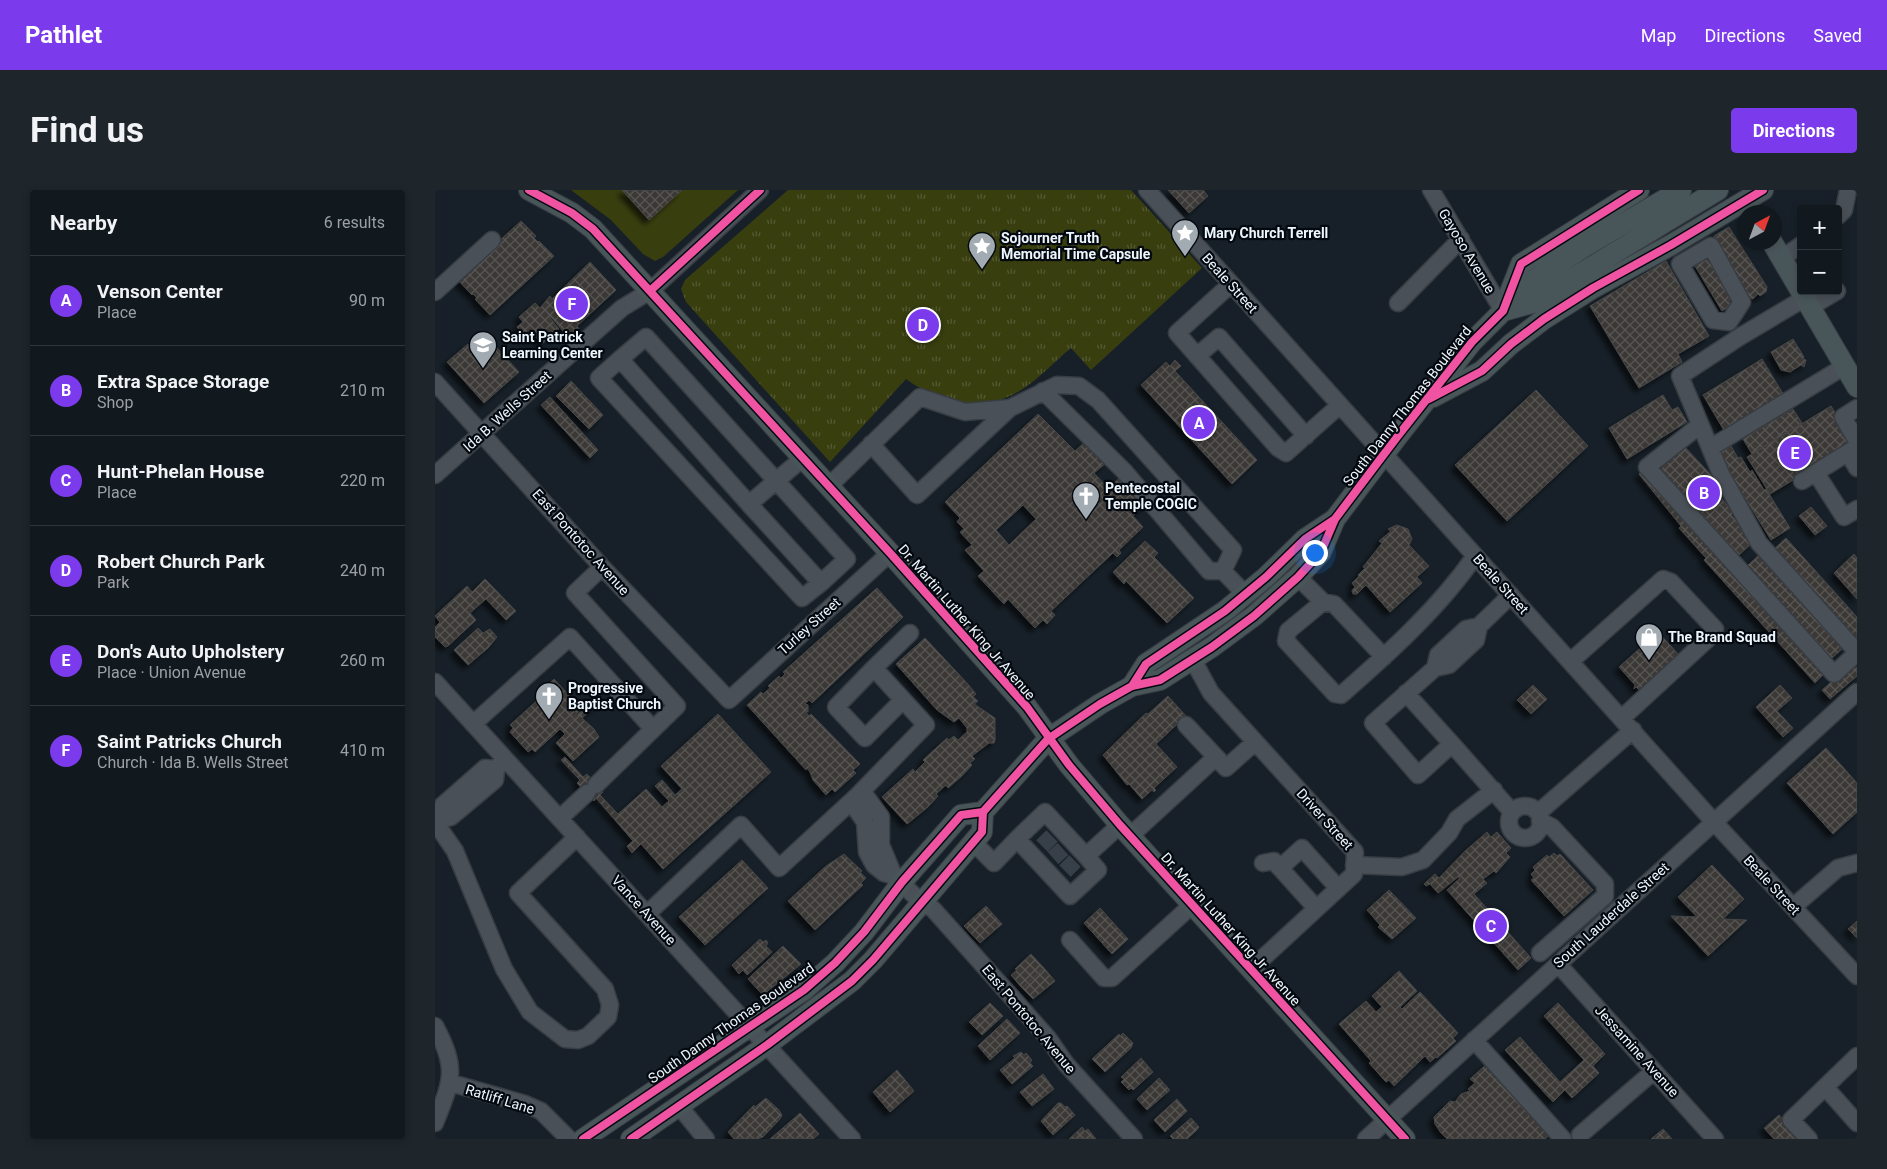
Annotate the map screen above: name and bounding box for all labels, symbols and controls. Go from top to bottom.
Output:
text: Pathlet [25,21,102,49]
text: Map [1641,25,1676,46]
text: Directions [1704,25,1785,46]
text: Saved [1813,25,1862,46]
button: Directions [1731,108,1857,153]
text: Find us [30,110,144,151]
north arrow [1737,205,1782,250]
map controls [1797,205,1842,295]
button: + [1797,205,1842,250]
street label: Gayoso Avenue [1435,206,1499,296]
text: Nearby [50,211,117,235]
text: 6 results [324,213,385,232]
place icon: Mary Church Terrell [1170,218,1200,257]
place label: Mary Church Terrell [1204,225,1328,241]
place label: Sojourner Truth Memorial Time Capsule [1001,230,1151,262]
place icon: Sojourner Truth Memorial Time Capsule [967,231,997,270]
street label: Beale Street [1199,250,1261,317]
button: − [1797,250,1842,295]
text: Venson Center [97,280,223,303]
pin: F [556,285,588,323]
text: A [61,291,71,310]
text: 90 m [349,291,385,310]
text: Place [97,303,137,322]
pin: D [907,306,939,344]
street label: South Danny Thomas Boulevard [1340,323,1474,489]
place label: Saint Patrick Learning Center [502,329,603,361]
school or university icon: Saint Patrick Learning Center [468,330,498,369]
street label: Ida B. Wells Street [460,367,555,455]
text: Extra Space Storage [97,370,269,393]
text: B [61,381,71,400]
text: 210 m [340,381,385,400]
text: Shop [97,393,133,412]
pin: A [1183,404,1215,442]
pin: E [1779,434,1811,472]
text: Hunt-Phelan House [97,460,264,483]
text: C [61,471,71,490]
text: 220 m [340,471,385,490]
pin: B [1688,474,1720,512]
place label: Pentecostal Temple COGIC [1105,480,1197,512]
church icon: Pentecostal Temple COGIC [1071,481,1101,520]
text: Place [97,483,137,502]
street label: East Pontotoc Avenue [529,486,633,598]
your location [1302,540,1328,566]
street label: Dr. Martin Luther King Jr Avenue [895,541,1039,703]
text: Robert Church Park [97,550,265,573]
street label: Beale Street [1470,551,1532,618]
text: D [61,561,71,580]
text: 240 m [340,561,385,580]
text: Park [97,573,129,592]
street label: Turley Street [775,594,844,658]
shop icon: The Brand Squad [1634,622,1664,661]
place label: The Brand Squad [1668,629,1776,645]
text: Don's Auto Upholstery [97,640,284,663]
text: E [62,651,71,670]
text: 260 m [340,651,385,670]
text: Place · Union Avenue [97,663,246,682]
place label: Progressive Baptist Church [568,680,661,712]
church icon: Progressive Baptist Church [534,681,564,720]
text: Saint Patricks Church [97,730,282,753]
text: F [62,741,70,760]
text: 410 m [340,741,385,760]
text: Church · Ida B. Wells Street [97,753,288,772]
street label: Driver Street [1293,785,1357,853]
street label: Dr. Martin Luther King Jr Avenue [1158,849,1304,1009]
street label: Beale Street [1741,852,1804,918]
street label: South Lauderdale Street [1550,859,1672,971]
street label: Vance Avenue [609,872,679,948]
pin: C [1475,907,1507,945]
street label: South Danny Thomas Boulevard [645,960,817,1086]
street label: East Pontotoc Avenue [979,961,1079,1077]
street label: Jessamine Avenue [1592,1002,1682,1100]
street label: Ratliff Lane [464,1081,536,1117]

